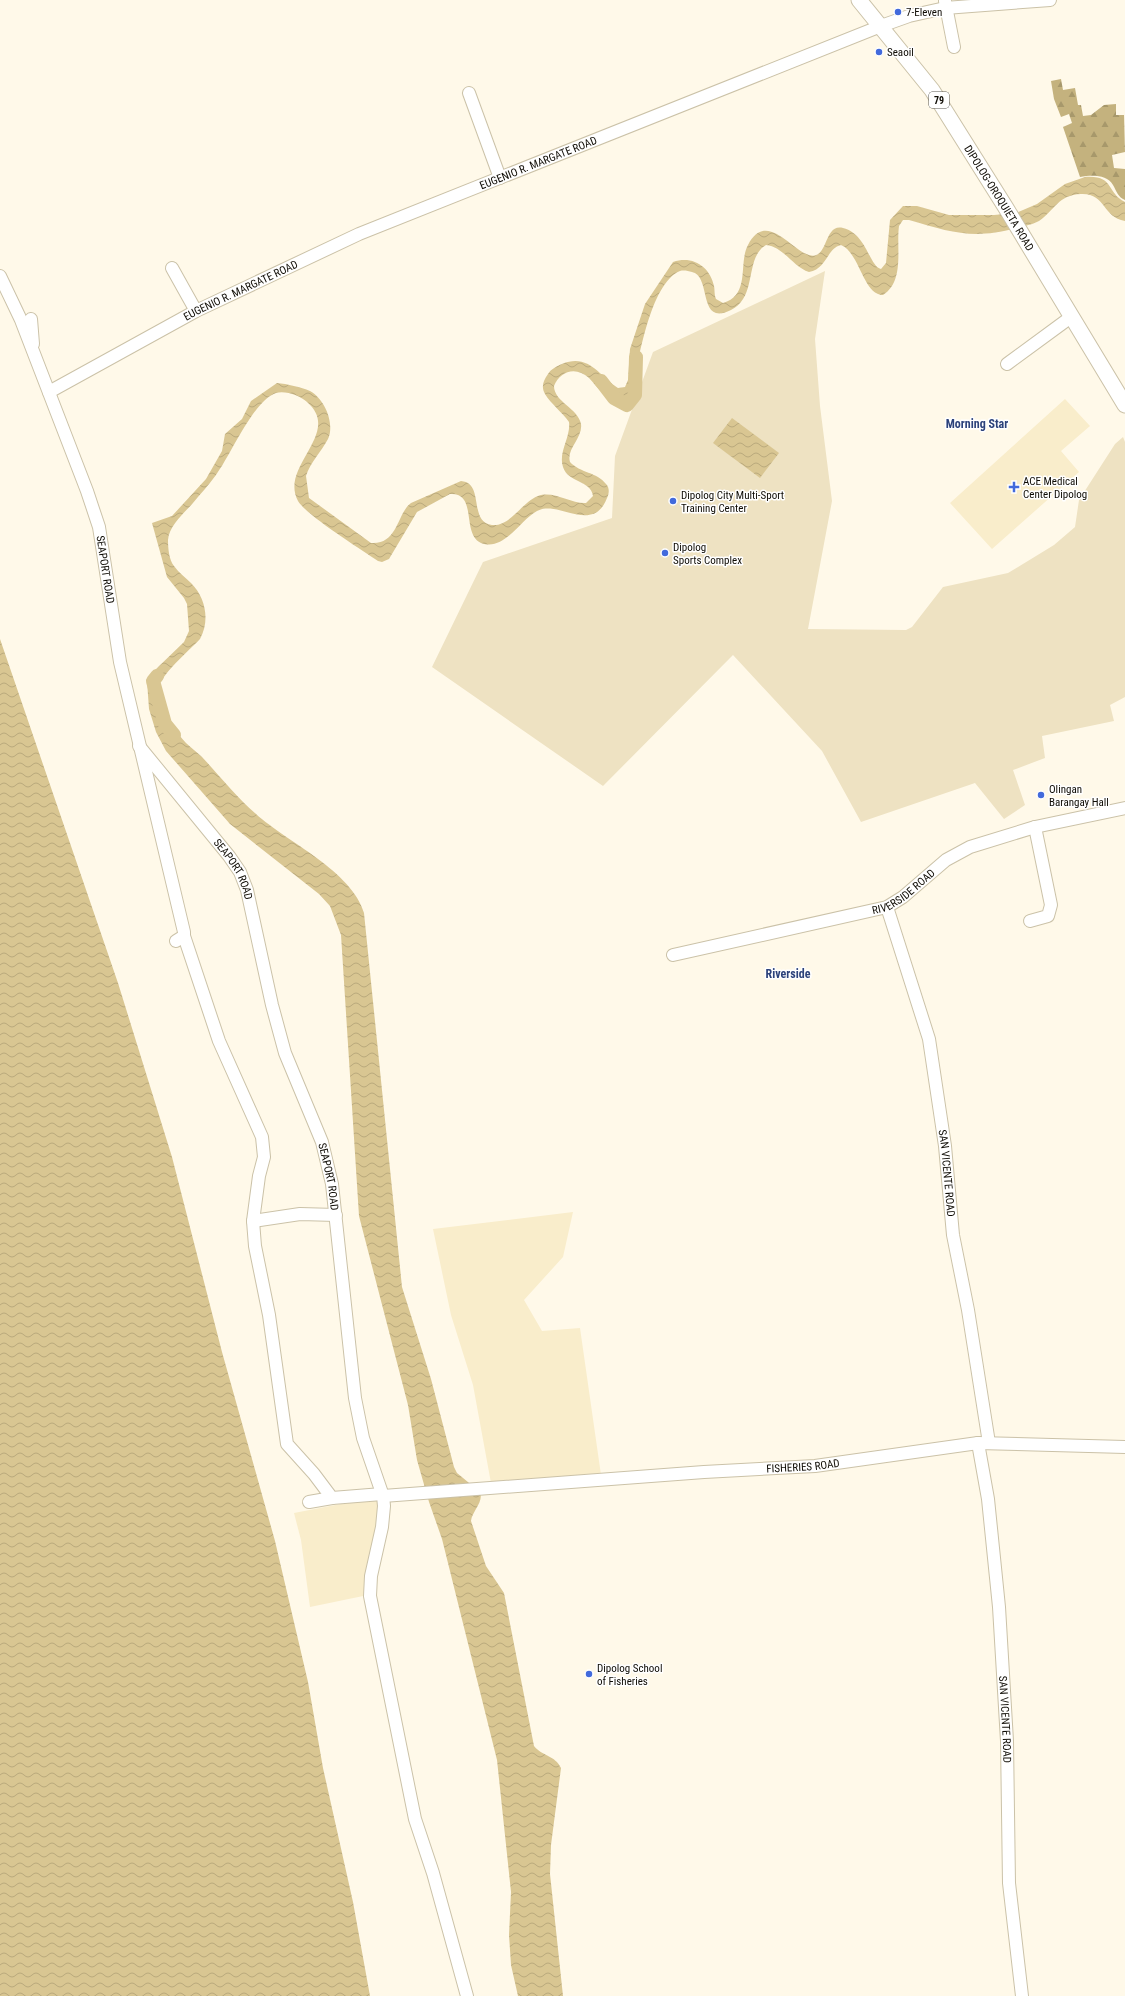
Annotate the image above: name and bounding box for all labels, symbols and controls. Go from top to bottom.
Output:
place label: 7-Eleven [906,6,942,19]
marker: 7-Eleven [893,7,903,17]
place label: Seaoil [887,46,914,59]
marker: Seaoil [874,47,884,57]
road number: 79 [929,92,949,108]
street label: EUGENIO R. MARGATE ROAD [478,133,599,192]
street label: DIPOLOG-OROQUIETA ROAD [962,143,1037,253]
street label: EUGENIO R. MARGATE ROAD [181,257,300,323]
district label: Morning Star [946,417,1008,431]
place label: ACE Medical Center Dipolog [1023,475,1087,501]
marker: ACE Medical Center Dipolog [1008,481,1020,493]
place label: Dipolog City Multi-Sport Training Center [681,489,784,515]
marker: Dipolog City Multi-Sport Training Center [668,496,678,506]
street label: SEAPORT ROAD [94,535,117,604]
place label: Dipolog Sports Complex [673,541,742,567]
marker: Dipolog Sports Complex [660,548,670,558]
place label: Olingan Barangay Hall [1049,783,1109,809]
marker: Olingan Barangay Hall [1036,790,1046,800]
street label: SEAPORT ROAD [211,836,255,901]
street label: RIVERSIDE ROAD [871,866,937,917]
district label: Riverside [766,967,811,981]
street label: SAN VICENTE ROAD [936,1129,958,1217]
street label: SEAPORT ROAD [316,1141,341,1211]
street label: FISHERIES ROAD [766,1456,840,1475]
place label: Dipolog School of Fisheries [597,1662,662,1688]
marker: Dipolog School of Fisheries [584,1669,594,1679]
street label: SAN VICENTE ROAD [997,1675,1014,1763]

